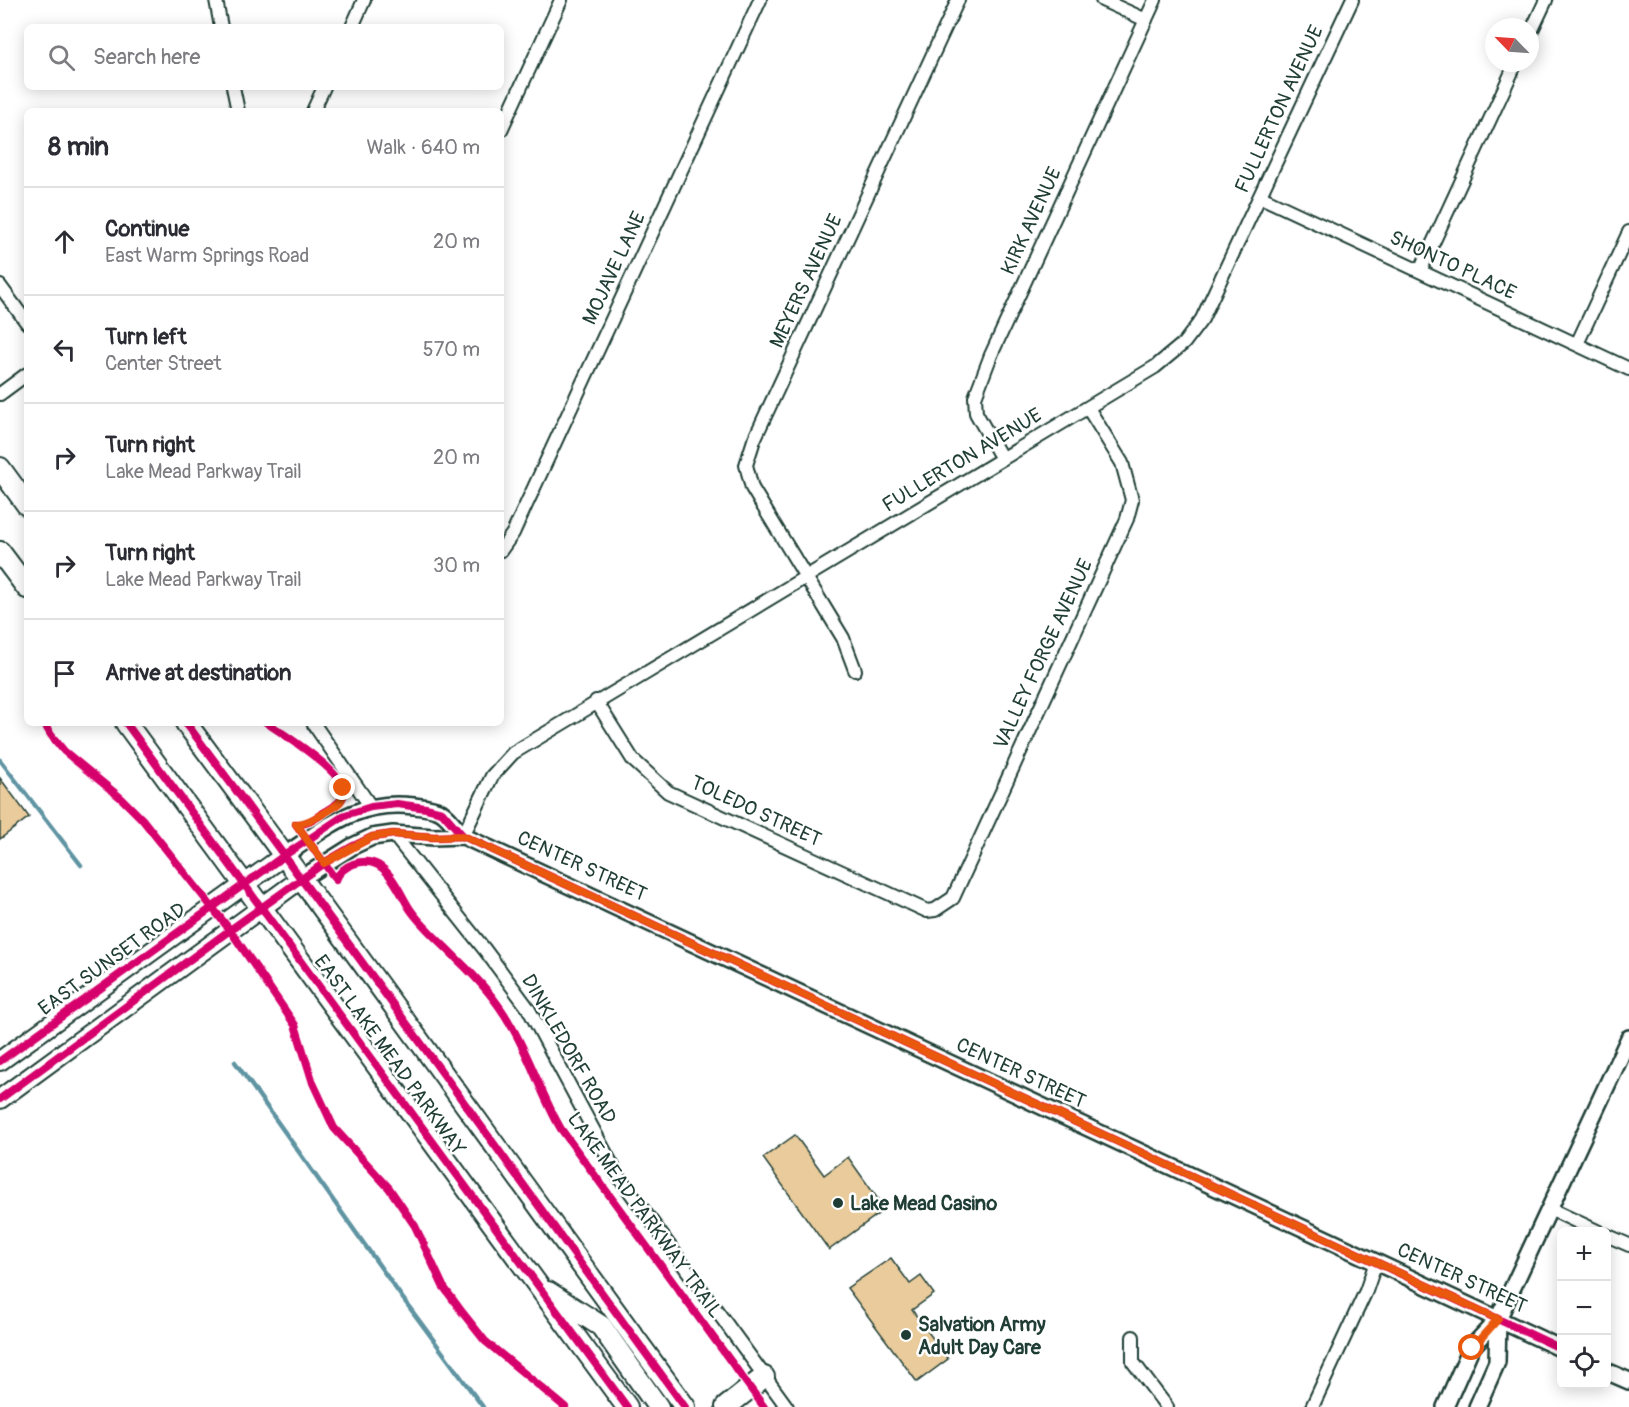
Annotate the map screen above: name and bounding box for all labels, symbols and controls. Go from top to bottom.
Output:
north arrow [1485,18,1539,72]
street label: FULLERTON AVENUE [1229,21,1329,197]
search box [24,24,504,90]
icon: search [45,41,78,74]
text: Search here [93,43,200,71]
text: 8 min [48,131,109,163]
text: Walk · 640 m [366,135,480,160]
street label: KIRK AVENUE [995,163,1067,279]
street label: MOJAVE LANE [577,207,651,329]
street label: MEYERS AVENUE [764,210,848,352]
text: Continue [105,215,189,243]
icon: ahead [48,225,81,258]
street label: SHONTO PLACE [1386,225,1520,305]
text: 20 m [433,229,480,254]
text: East Warm Springs Road [105,243,309,268]
text: Turn left [105,323,187,351]
icon: left [48,333,81,366]
text: 570 m [423,337,480,362]
text: Center Street [105,351,222,376]
street label: FULLERTON AVENUE [878,402,1046,518]
text: Turn right [105,431,195,459]
icon: right [48,441,81,474]
text: 20 m [433,445,480,470]
text: Lake Mead Parkway Trail [105,459,302,484]
text: Turn right [105,539,195,567]
icon: right [48,549,81,582]
text: 30 m [433,553,480,578]
street label: VALLEY FORGE AVENUE [988,555,1098,753]
text: Lake Mead Parkway Trail [105,567,302,592]
icon: arrive [48,657,81,690]
text: Arrive at destination [105,659,291,687]
street label: TOLEDO STREET [687,770,825,852]
route end [329,774,355,800]
street label: CENTER STREET [513,825,651,907]
street label: EAST SUNSET ROAD [33,897,191,1021]
street label: EAST LAKE MEAD PARKWAY [309,950,471,1161]
street label: DINKLEDORF ROAD [516,970,622,1128]
street label: CENTER STREET [952,1032,1090,1114]
street label: LAKE MEAD PARKWAY TRAIL [562,1107,728,1323]
place label: Lake Mead Casino [850,1191,997,1216]
marker: Lake Mead Casino [831,1196,845,1210]
map controls [1557,1227,1611,1389]
button: + [1557,1227,1611,1281]
street label: CENTER STREET [1393,1237,1531,1319]
button: − [1557,1281,1611,1335]
place label: Salvation Army Adult Day Care [918,1312,1046,1360]
marker: Salvation Army Adult Day Care [899,1328,913,1342]
route start [1458,1334,1484,1360]
button: locate [1557,1335,1611,1389]

